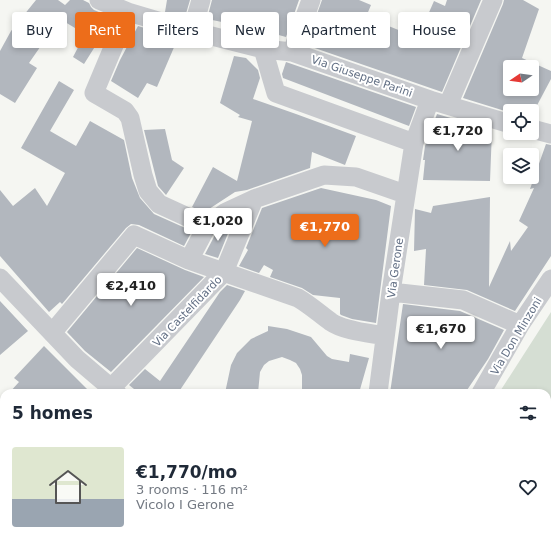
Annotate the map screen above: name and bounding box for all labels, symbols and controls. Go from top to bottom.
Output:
chip: Buy [12,12,67,48]
chip: Rent [75,12,135,48]
chip: Filters [143,12,213,48]
chip: New [221,12,279,48]
chip: Apartment [287,12,390,48]
chip: House [398,12,470,48]
street label: Via Giuseppe Parini [309,53,414,100]
north arrow [503,60,539,96]
map controls [503,60,539,184]
button: locate [503,104,539,140]
pin: €1,720 [425,118,491,152]
text: €1,720 [433,123,483,138]
button: layers [503,148,539,184]
pin: €1,020 [185,208,251,242]
text: €1,020 [193,213,243,228]
pin: €1,770 [292,214,358,248]
text: €1,770 [300,219,350,234]
street label: Via Gerone [385,237,406,299]
pin: €2,410 [98,273,164,307]
street label: Via Castelfidardo [150,273,225,350]
text: €2,410 [106,278,156,293]
street label: Via Don Minzoni [488,295,545,377]
pin: €1,670 [408,316,474,350]
text: €1,670 [416,321,466,336]
icon: filters [517,402,539,424]
text: 5 homes [12,403,93,423]
text: €1,770/mo [136,462,237,482]
icon: home [44,463,92,511]
icon: heart [517,476,539,498]
text: 3 rooms · 116 m² [136,482,248,497]
text: Vicolo I Gerone [136,497,234,512]

